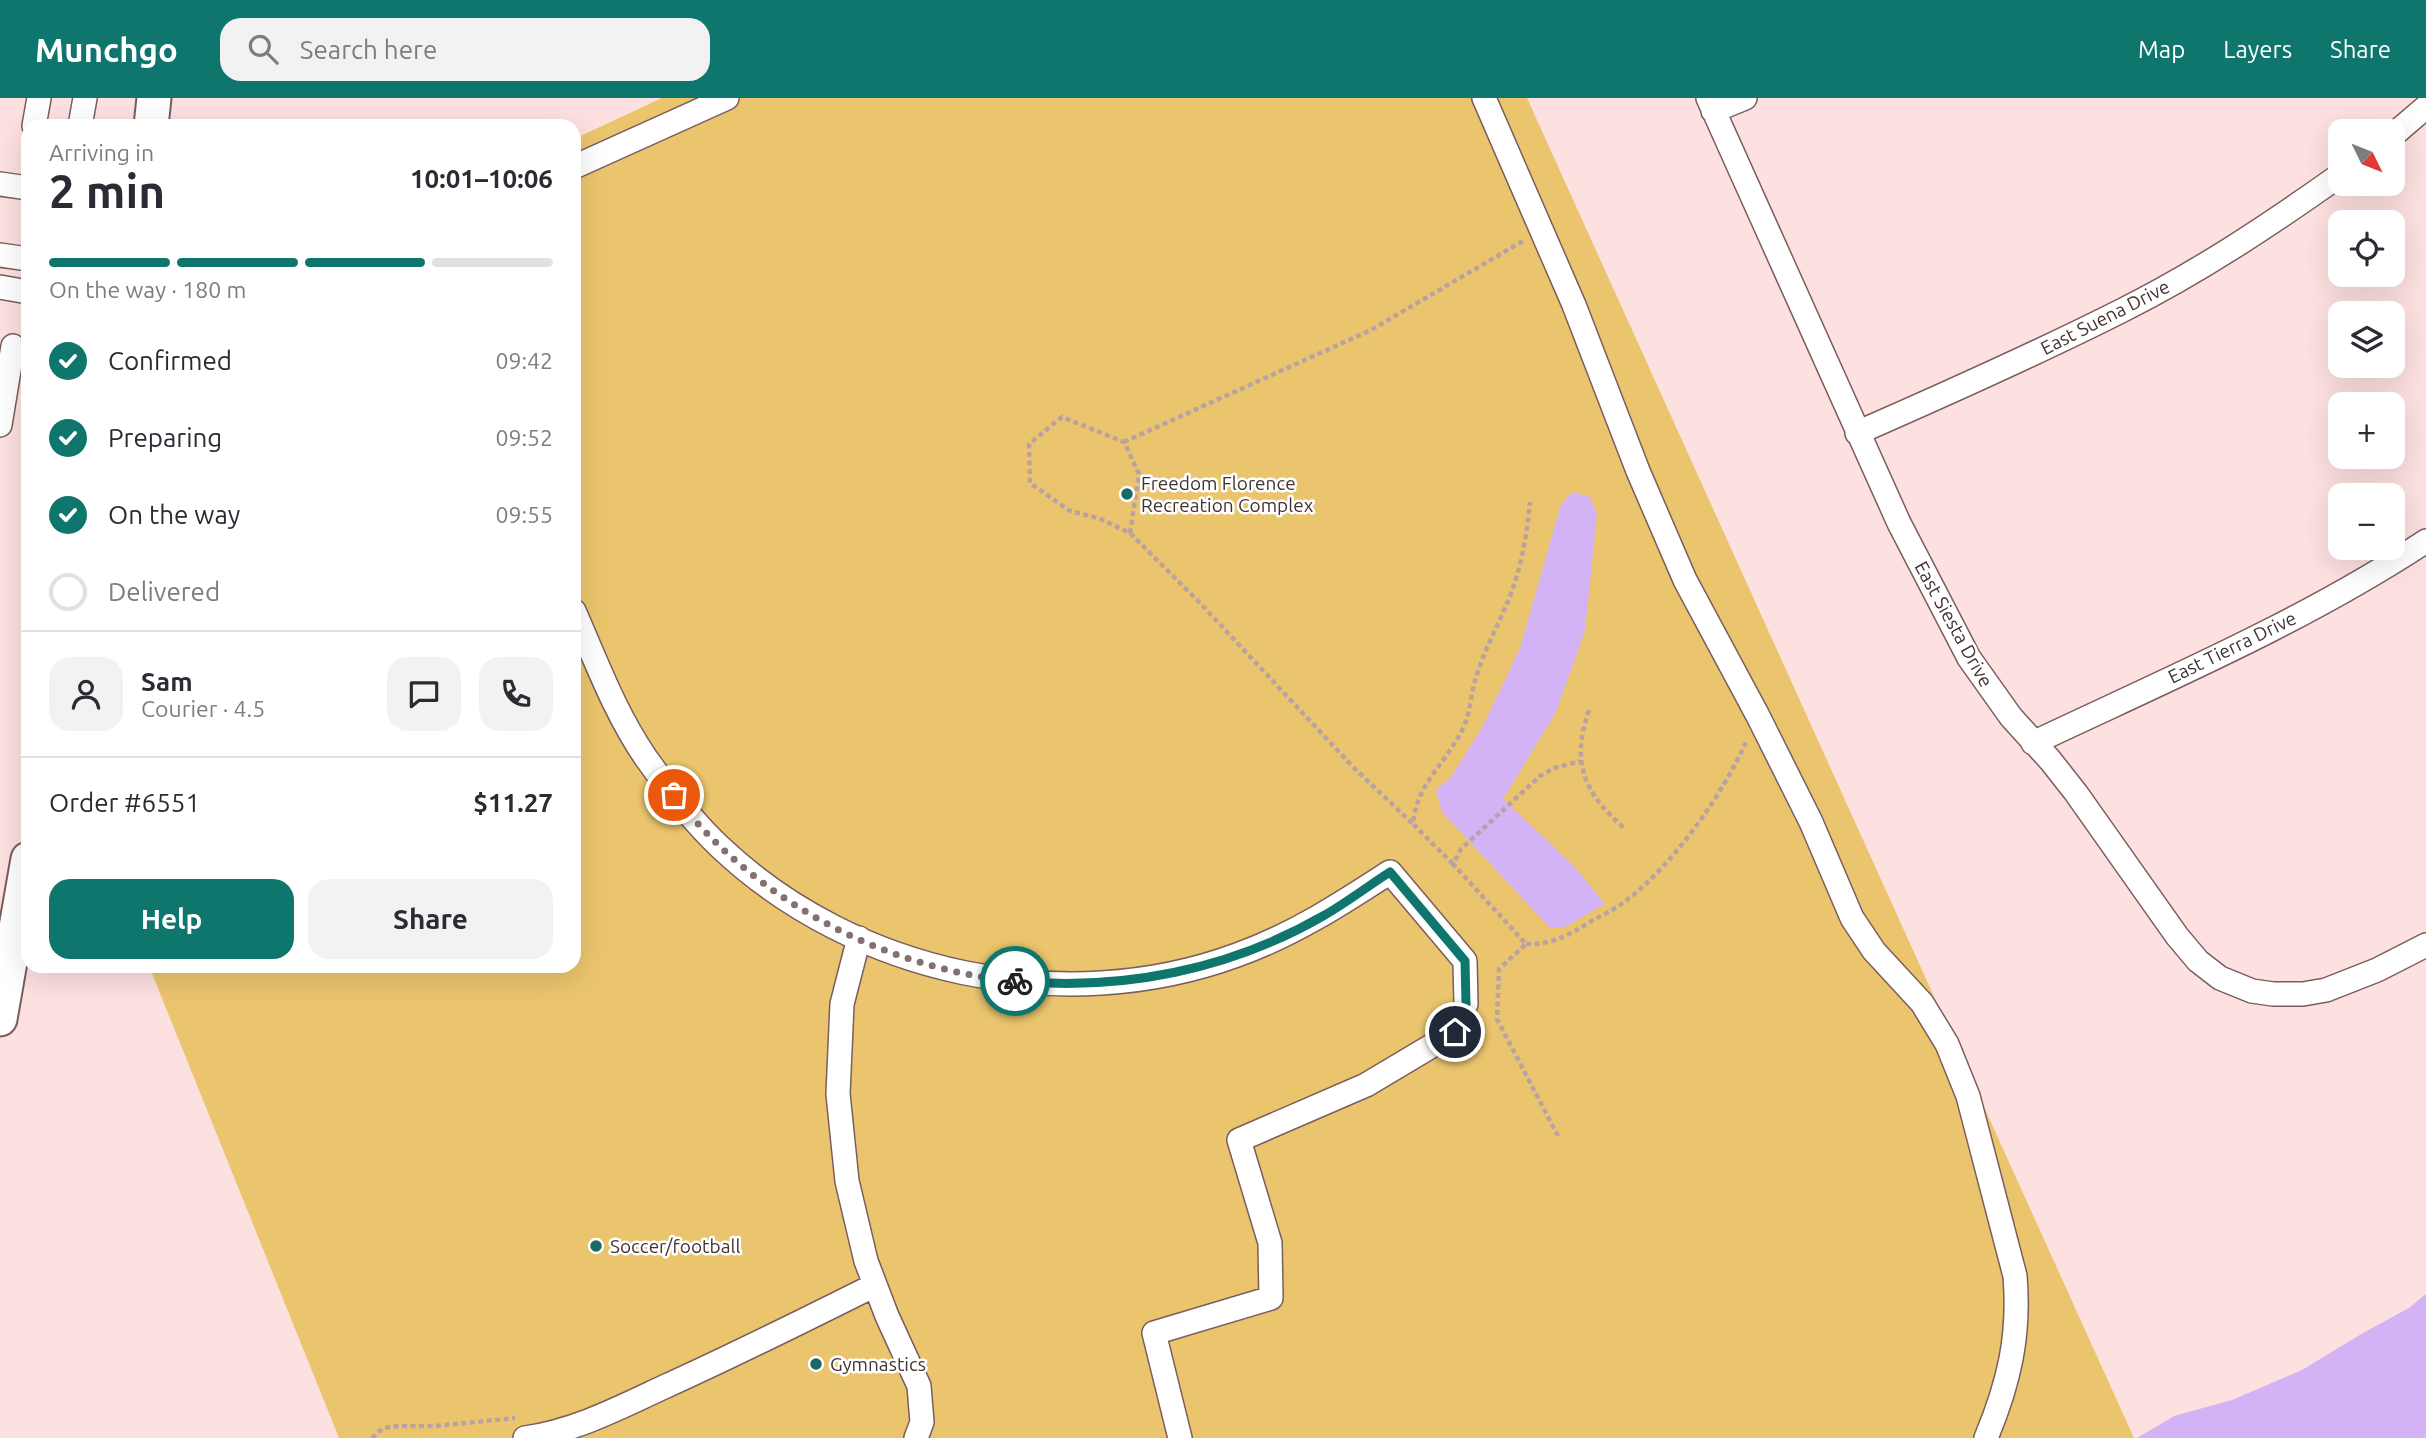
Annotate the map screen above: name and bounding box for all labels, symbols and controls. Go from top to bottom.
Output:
search box [220,18,710,81]
icon: search [244,30,282,68]
text: Munchgo [35,31,178,68]
text: Search here [300,35,437,64]
text: Map [2138,36,2185,63]
text: Layers [2223,36,2292,63]
text: Share [2330,36,2391,63]
north arrow [2328,119,2404,196]
map controls [2328,119,2405,560]
text: Arriving in [49,140,154,165]
text: 10:01–10:06 [410,164,553,193]
text: 2 min [49,165,165,217]
button: locate [2328,210,2405,287]
street label: East Suena Drive [2037,275,2173,359]
text: On the way · 180 m [49,277,246,302]
button: layers [2328,301,2405,378]
icon: check [49,342,87,380]
text: Confirmed [108,346,232,375]
text: 09:42 [495,348,553,373]
button: + [2328,392,2405,469]
icon: check [49,419,87,457]
text: Preparing [108,423,222,452]
text: 09:52 [495,425,553,450]
place label: Freedom Florence Recreation Complex [1141,472,1314,516]
button: − [2328,483,2405,560]
marker: Freedom Florence Recreation Complex [1119,486,1135,502]
icon: check [49,496,87,534]
text: On the way [108,500,240,529]
text: 09:55 [495,502,553,527]
street label: East Siesta Drive [1910,557,1998,691]
text: Delivered [108,577,220,606]
street label: East Tierra Drive [2164,606,2300,688]
button: person [49,657,123,731]
button: chat [387,657,461,731]
button: phone [479,657,553,731]
text: Sam [141,667,193,696]
text: Courier · 4.5 [141,696,265,721]
pin [644,765,704,825]
icon: bag [655,776,693,814]
text: Order #6551 [49,788,200,817]
text: $11.27 [473,788,553,817]
button: Help [49,879,294,959]
button: Share [308,879,553,959]
courier [980,946,1050,1016]
icon: bike [996,962,1034,1000]
pin [1425,1002,1485,1062]
icon: home [1436,1013,1474,1051]
place label: Soccer/football [610,1235,740,1257]
marker: Soccer/football [588,1238,604,1254]
place label: Gymnastics [830,1353,926,1375]
marker: Gymnastics [808,1356,824,1372]

